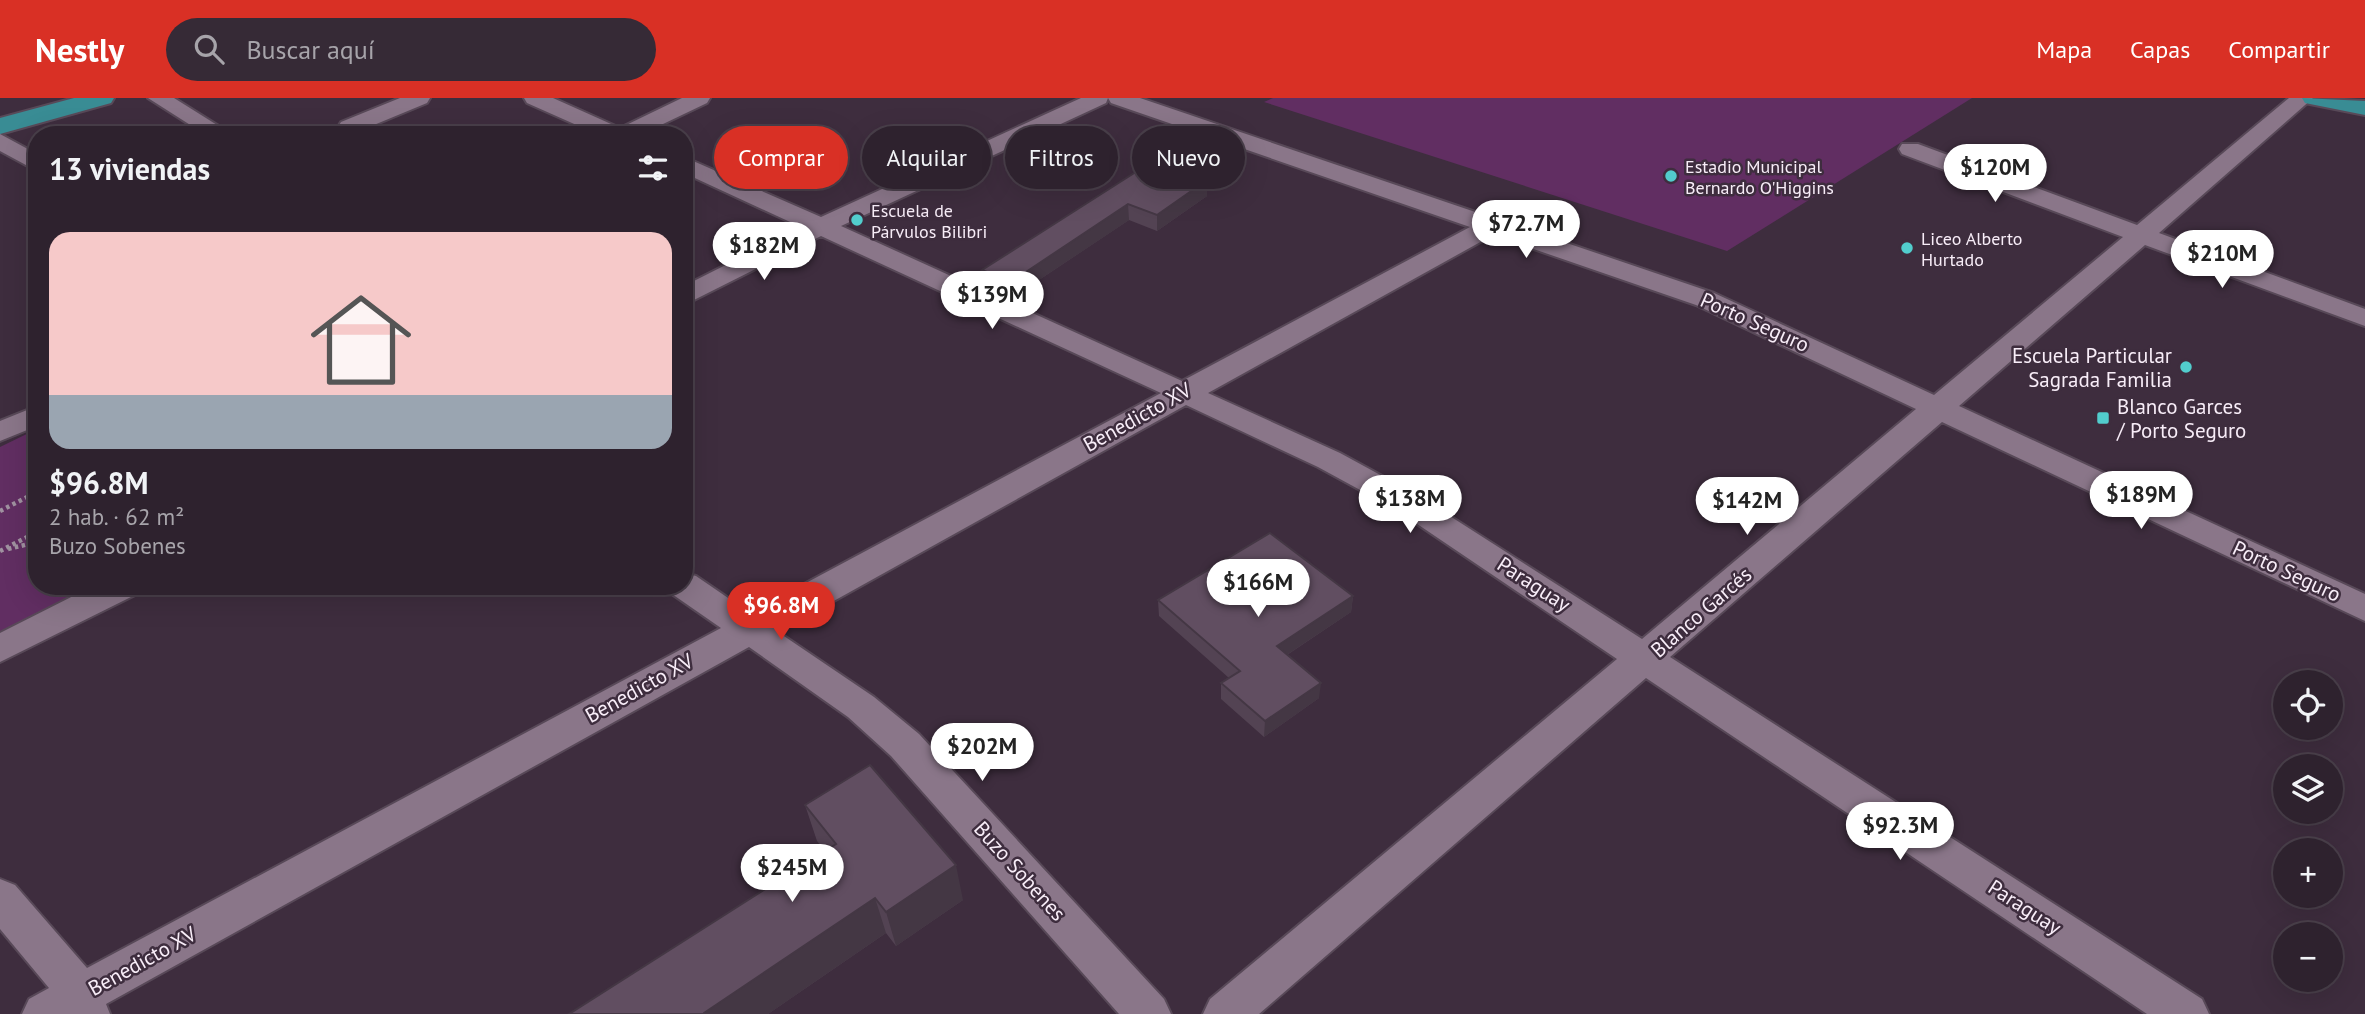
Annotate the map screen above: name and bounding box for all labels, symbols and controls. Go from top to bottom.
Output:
search box [166,18,656,81]
text: Nestly [35,28,124,71]
icon: search [190,30,228,68]
text: Buscar aquí [246,33,375,66]
text: Mapa [2036,34,2092,65]
text: Capas [2130,34,2190,65]
text: Compartir [2228,34,2330,65]
chip: Comprar [714,126,848,189]
chip: Alquilar [862,126,991,189]
chip: Filtros [1005,126,1118,189]
chip: Nuevo [1132,126,1245,189]
pin: $120M [1946,144,2044,204]
text: 13 viviendas [49,149,210,188]
icon: filters [634,149,672,187]
text: $120M [1960,152,2030,181]
place label: Estadio Municipal Bernardo O'Higgins [1685,155,1834,199]
marker: Estadio Municipal Bernardo O'Higgins [1663,168,1679,184]
place label: Escuela de Párvulos Bilibri [871,199,987,243]
pin: $72.7M [1469,200,1583,260]
text: $72.7M [1488,208,1564,237]
marker: Escuela de Párvulos Bilibri [849,212,865,228]
pin: $182M [715,222,813,282]
place label: Liceo Alberto Hurtado [1921,227,2023,271]
text: $182M [729,230,799,259]
pin: $210M [2173,230,2271,290]
text: $210M [2187,238,2257,267]
marker: Liceo Alberto Hurtado [1899,240,1915,256]
pin: $139M [943,272,1041,331]
icon: home [298,277,424,403]
text: $139M [957,279,1027,308]
street label: Porto Seguro [1696,286,1814,358]
place label: Escuela Particular Sagrada Familia [2012,342,2172,393]
marker: Escuela Particular Sagrada Familia [2178,359,2194,375]
street label: Benedicto XV [1078,376,1196,458]
place label: Blanco Garces / Porto Seguro [2116,393,2246,444]
marker: Blanco Garces / Porto Seguro [2095,410,2111,426]
text: $96.8M [49,463,148,502]
pin: $189M [2092,472,2190,531]
pin: $138M [1361,476,1459,535]
pin: $142M [1698,478,1796,537]
text: $189M [2106,479,2176,508]
text: $138M [1375,483,1445,512]
text: $142M [1712,485,1782,514]
text: 2 hab. · 62 m² [49,502,184,531]
text: Buzo Sobenes [49,531,186,560]
street label: Porto Seguro [2229,534,2345,608]
street label: Paraguay [1492,550,1576,618]
pin: $166M [1209,560,1307,619]
street label: Blanco Garcés [1645,561,1757,663]
text: $166M [1223,567,1293,596]
pin: $96.8M [724,582,838,642]
text: $96.8M [743,590,819,619]
street label: Benedicto XV [580,647,698,729]
map controls [2273,670,2343,992]
button: locate [2273,670,2343,740]
pin: $202M [933,724,1031,783]
text: $202M [947,731,1017,760]
button: layers [2273,754,2343,824]
pin: $92.3M [1843,802,1957,862]
text: $92.3M [1862,810,1938,839]
street label: Buzo Sobenes [968,816,1072,926]
button: + [2273,838,2343,908]
pin: $245M [743,844,841,904]
text: $245M [757,852,827,881]
street label: Paraguay [1983,873,2067,941]
street label: Benedicto XV [83,920,201,1002]
button: − [2273,922,2343,992]

